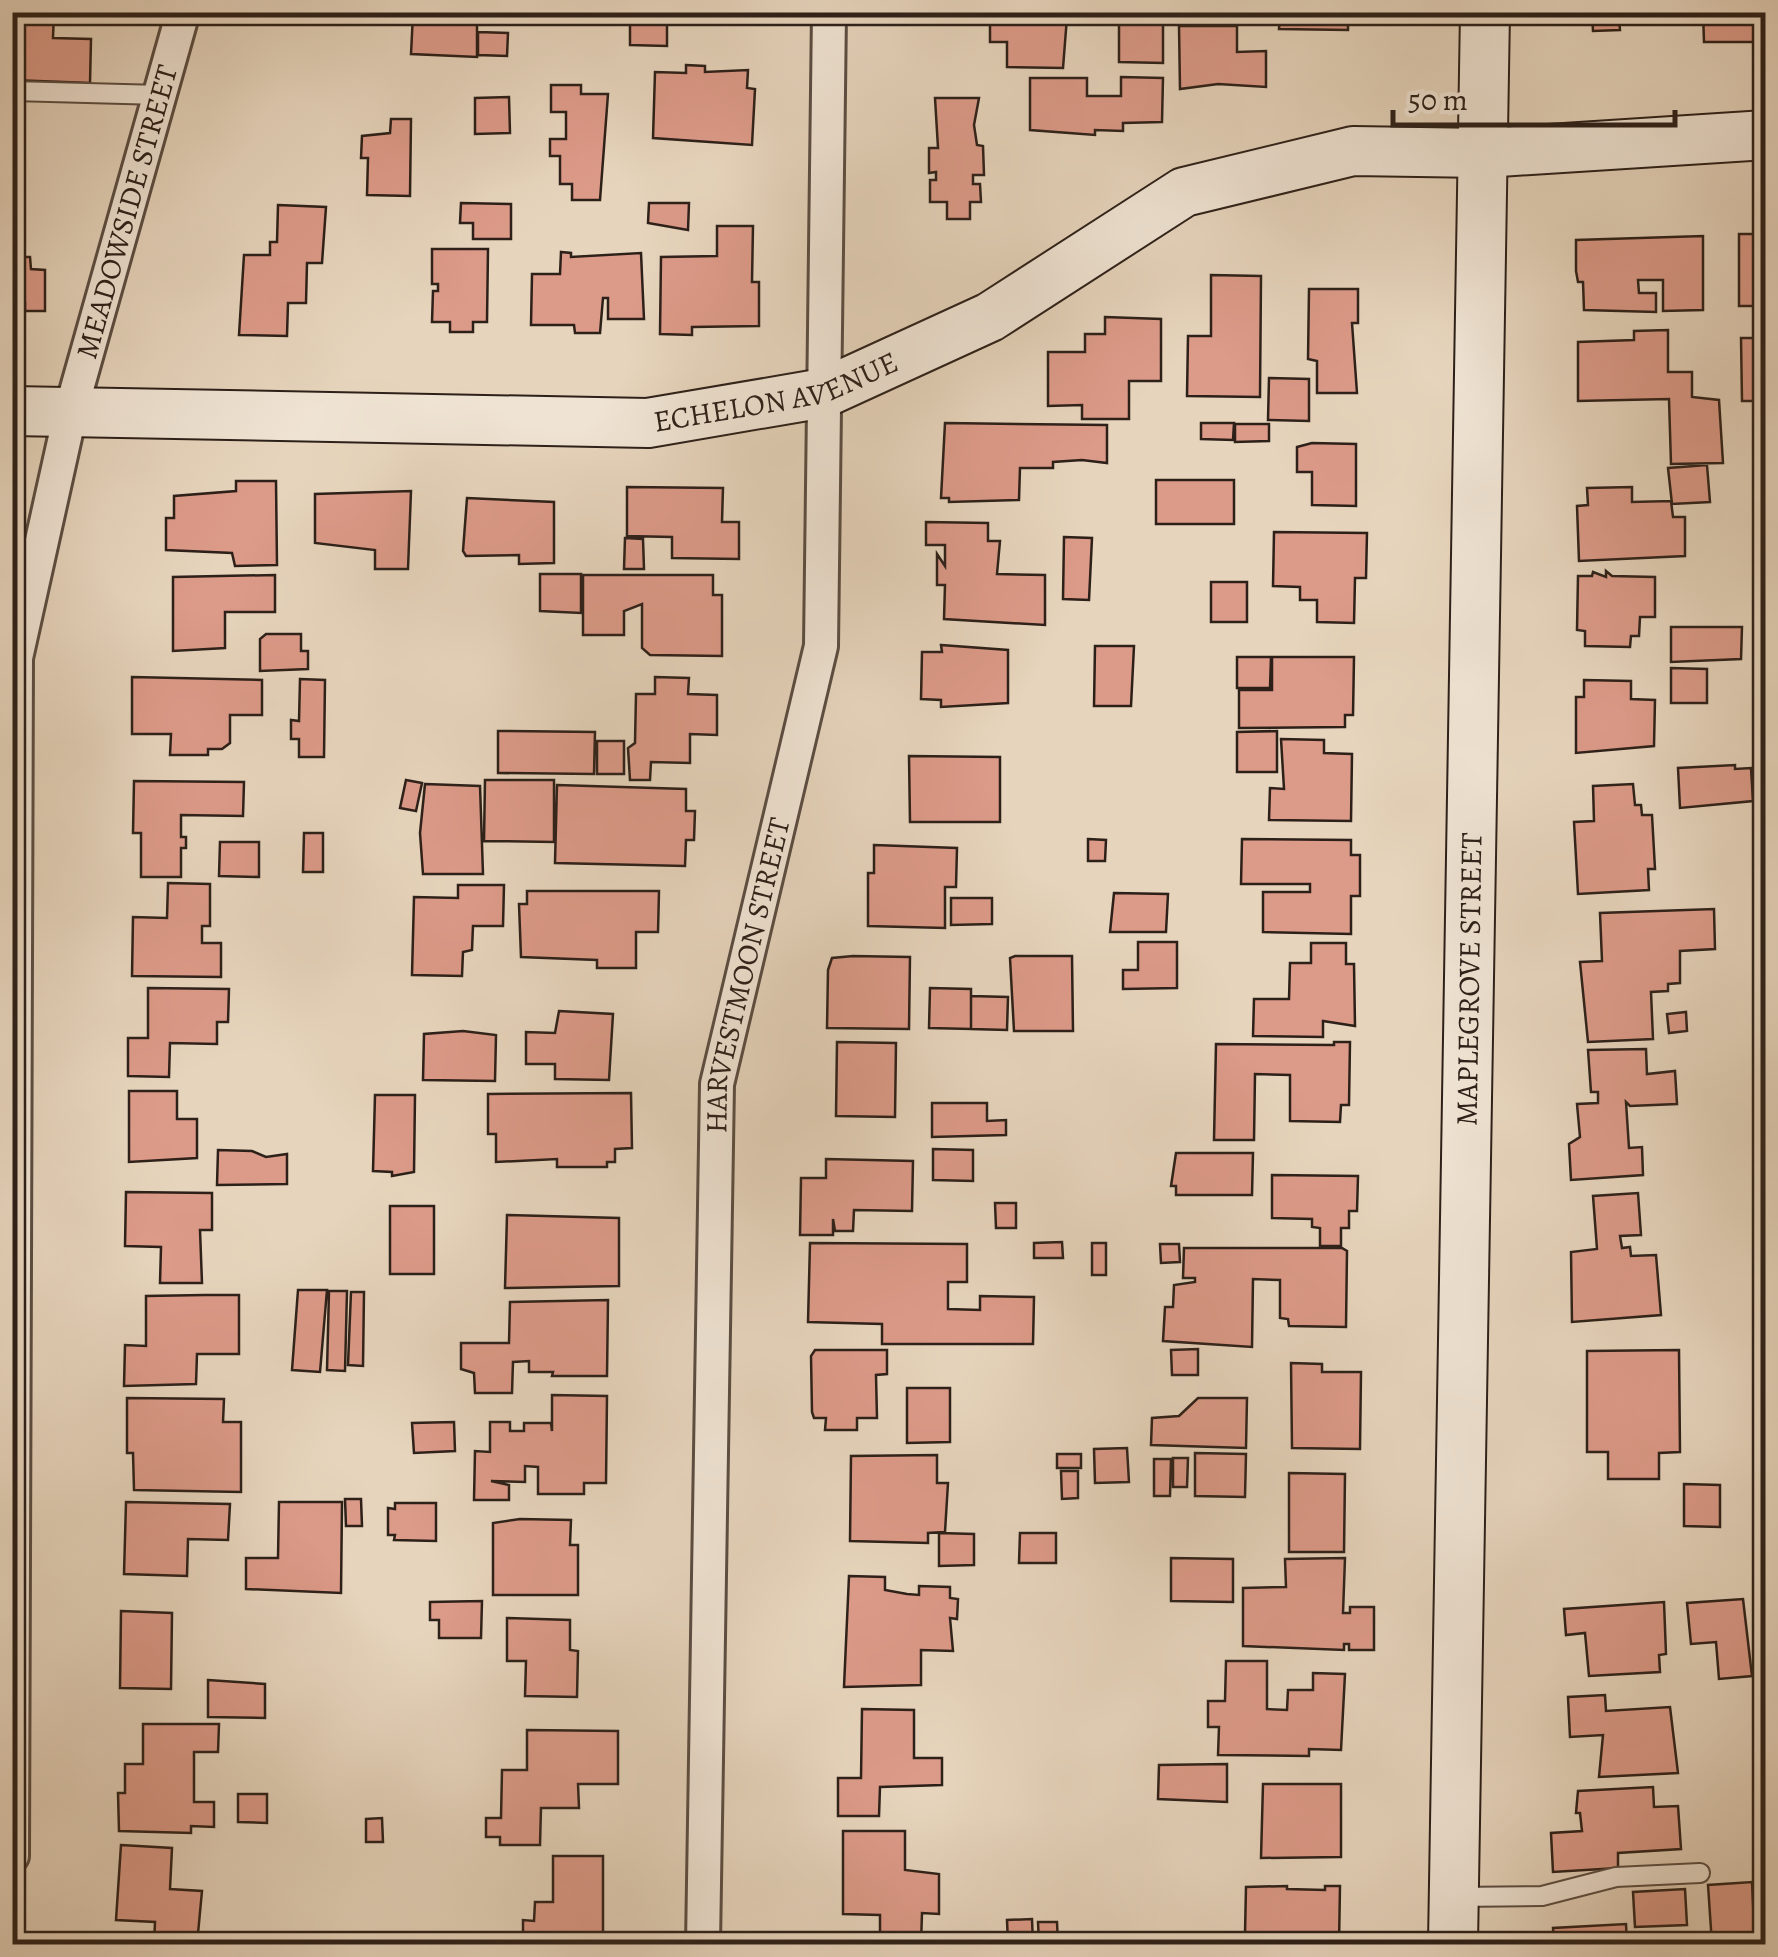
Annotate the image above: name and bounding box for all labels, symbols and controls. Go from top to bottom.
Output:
street label: MEADOWSIDE STREET [66,60,187,363]
scale bar [1393,65,1676,127]
text: 50 m [1408,80,1468,120]
street label: ECHELON AVENUE [651,342,904,442]
street label: HARVESTMOON STREET [696,813,800,1134]
street label: MAPLEGROVE STREET [1447,831,1491,1126]

